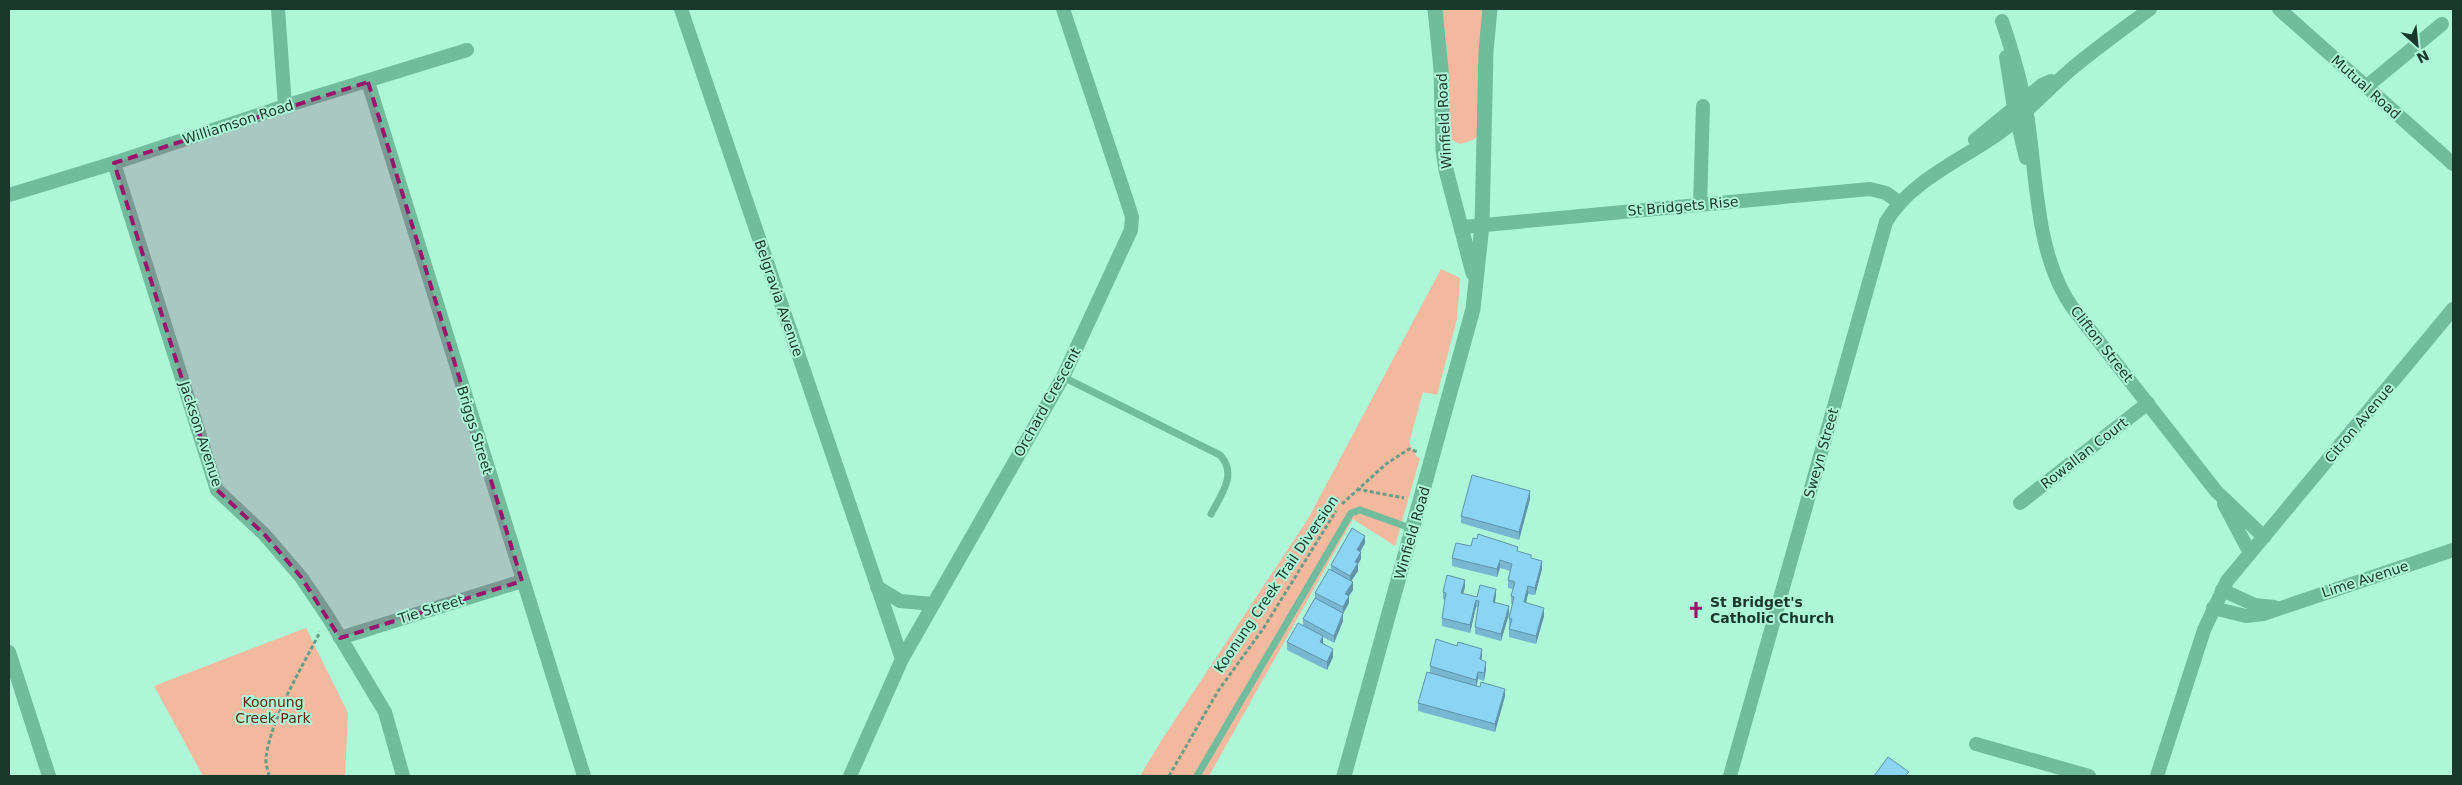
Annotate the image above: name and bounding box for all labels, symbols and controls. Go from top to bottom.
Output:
north arrow [2392,20,2442,70]
text: N [2414,47,2432,66]
street label: Mutual Road [2328,52,2404,122]
street label: Winfield Road [1433,73,1455,169]
street label: Williamson Road [181,97,295,147]
street label: St Bridgets Rise [1627,193,1739,219]
street label: Belgravia Avenue [751,237,807,359]
street label: Clifton Street [2067,303,2137,386]
street label: Orchard Crescent [1010,344,1084,459]
street label: Jackson Avenue [176,378,226,489]
street label: Citron Avenue [2321,380,2397,466]
street label: Briggs Street [454,384,496,476]
street label: Sweyn Street [1800,406,1842,500]
street label: Rowallan Court [2037,414,2131,492]
street label: Winfield Road [1391,485,1433,581]
street label: Koonung Creek Trail Diversion [1211,493,1341,675]
street label: Lime Avenue [2320,557,2410,601]
street label: Tie Street [395,591,466,627]
place label: St Bridget's Catholic Church [1710,594,1834,626]
church icon: St Bridget's Catholic Church [1686,600,1706,620]
park label: Koonung Creek Park [235,694,312,726]

